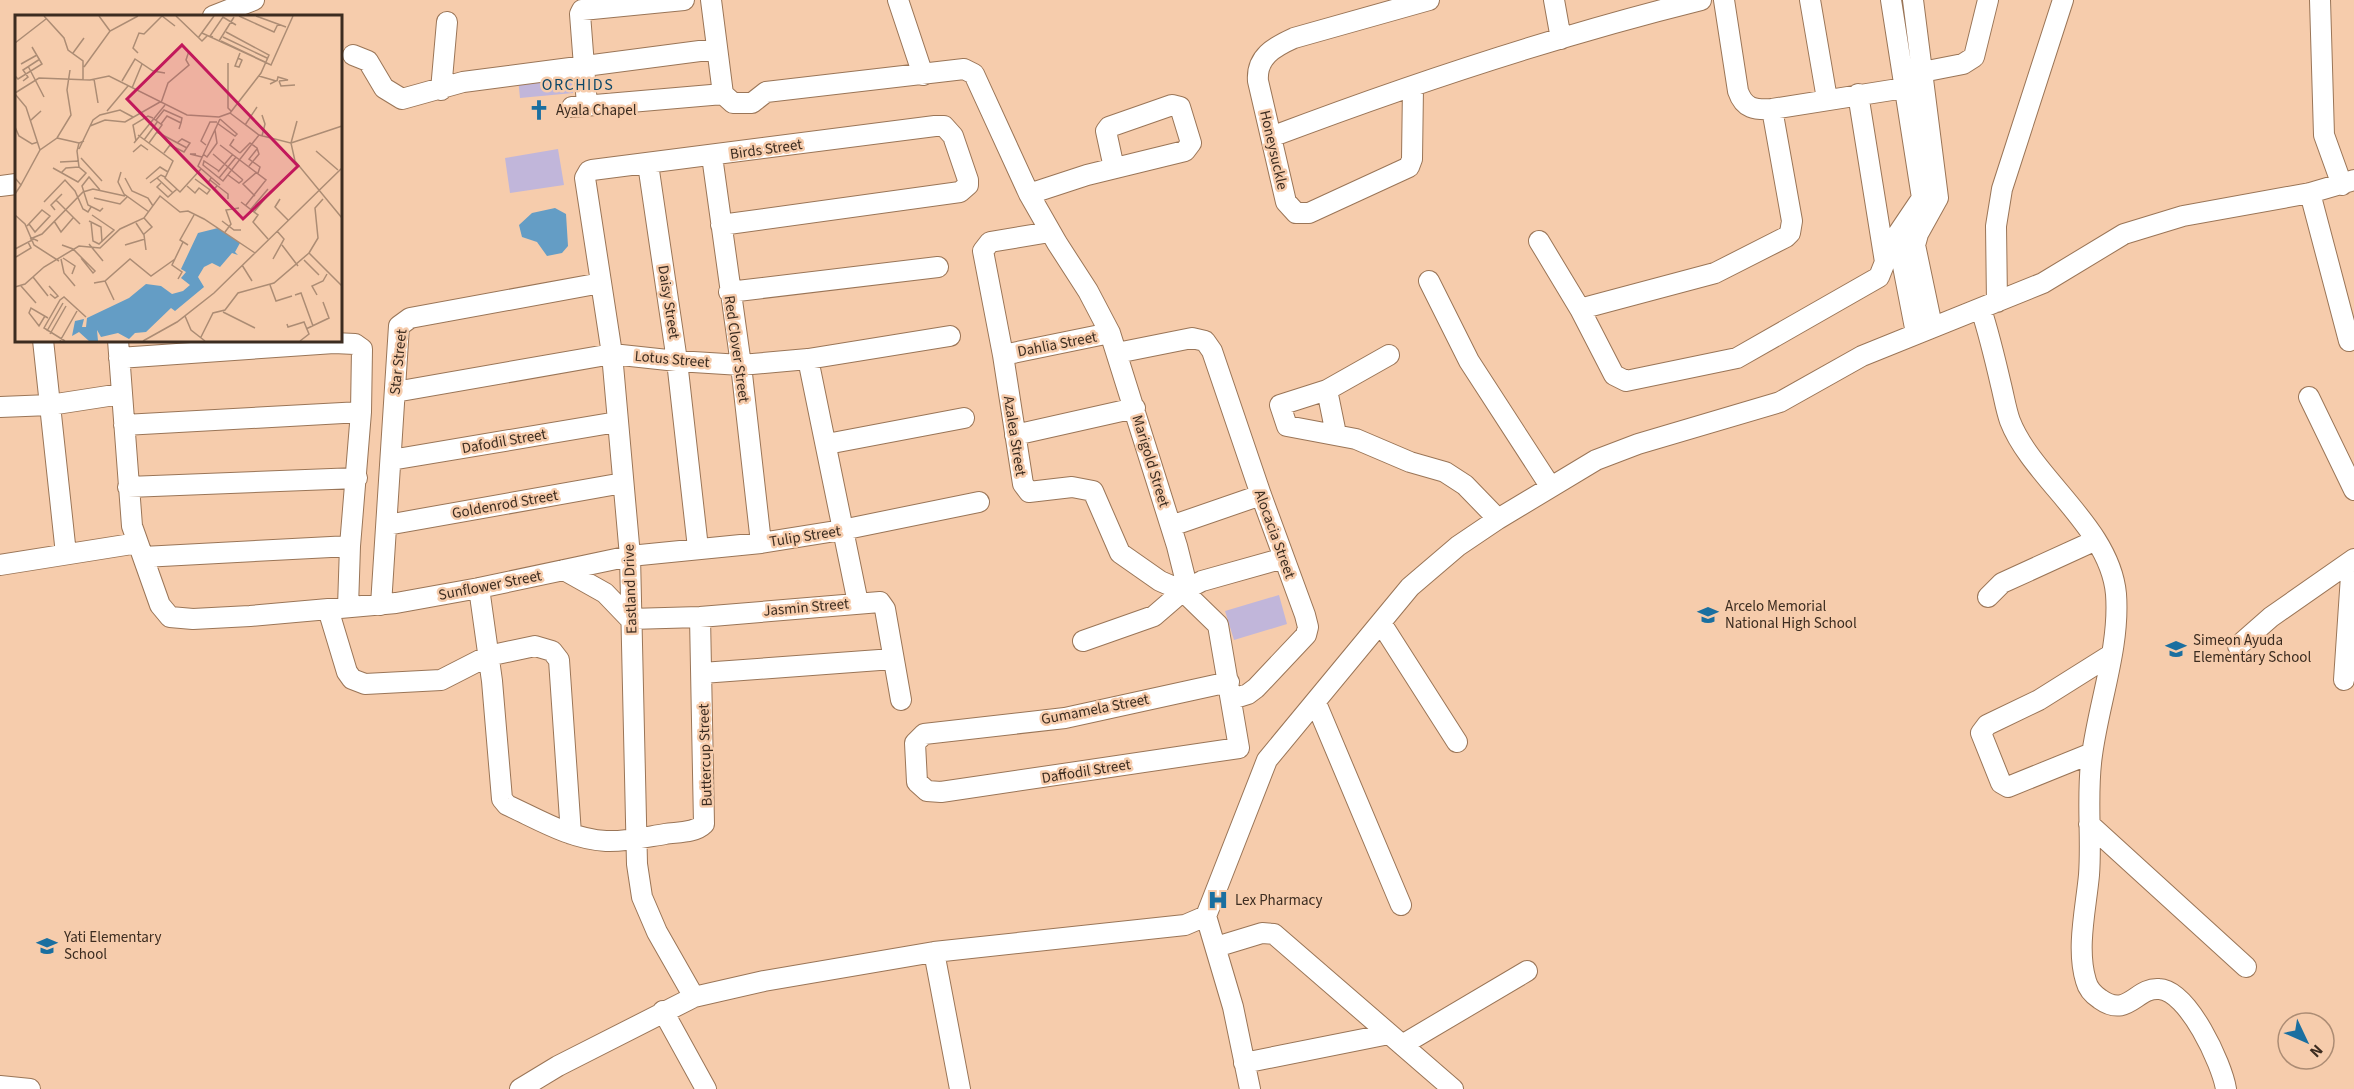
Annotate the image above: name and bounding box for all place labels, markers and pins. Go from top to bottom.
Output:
church icon: Ayala Chapel [527,98,551,122]
place label: Ayala Chapel [556,100,637,121]
place label: Arcelo Memorial National High School [1725,596,1857,634]
school or university icon: Arcelo Memorial National High School [1696,603,1720,627]
place label: Simeon Ayuda Elementary School [2193,630,2311,668]
school or university icon: Simeon Ayuda Elementary School [2164,637,2188,661]
hospital icon: Lex Pharmacy [1206,888,1230,912]
place label: Lex Pharmacy [1235,890,1322,911]
place label: Yati Elementary School [63,927,161,965]
school or university icon: Yati Elementary School [35,934,59,958]

